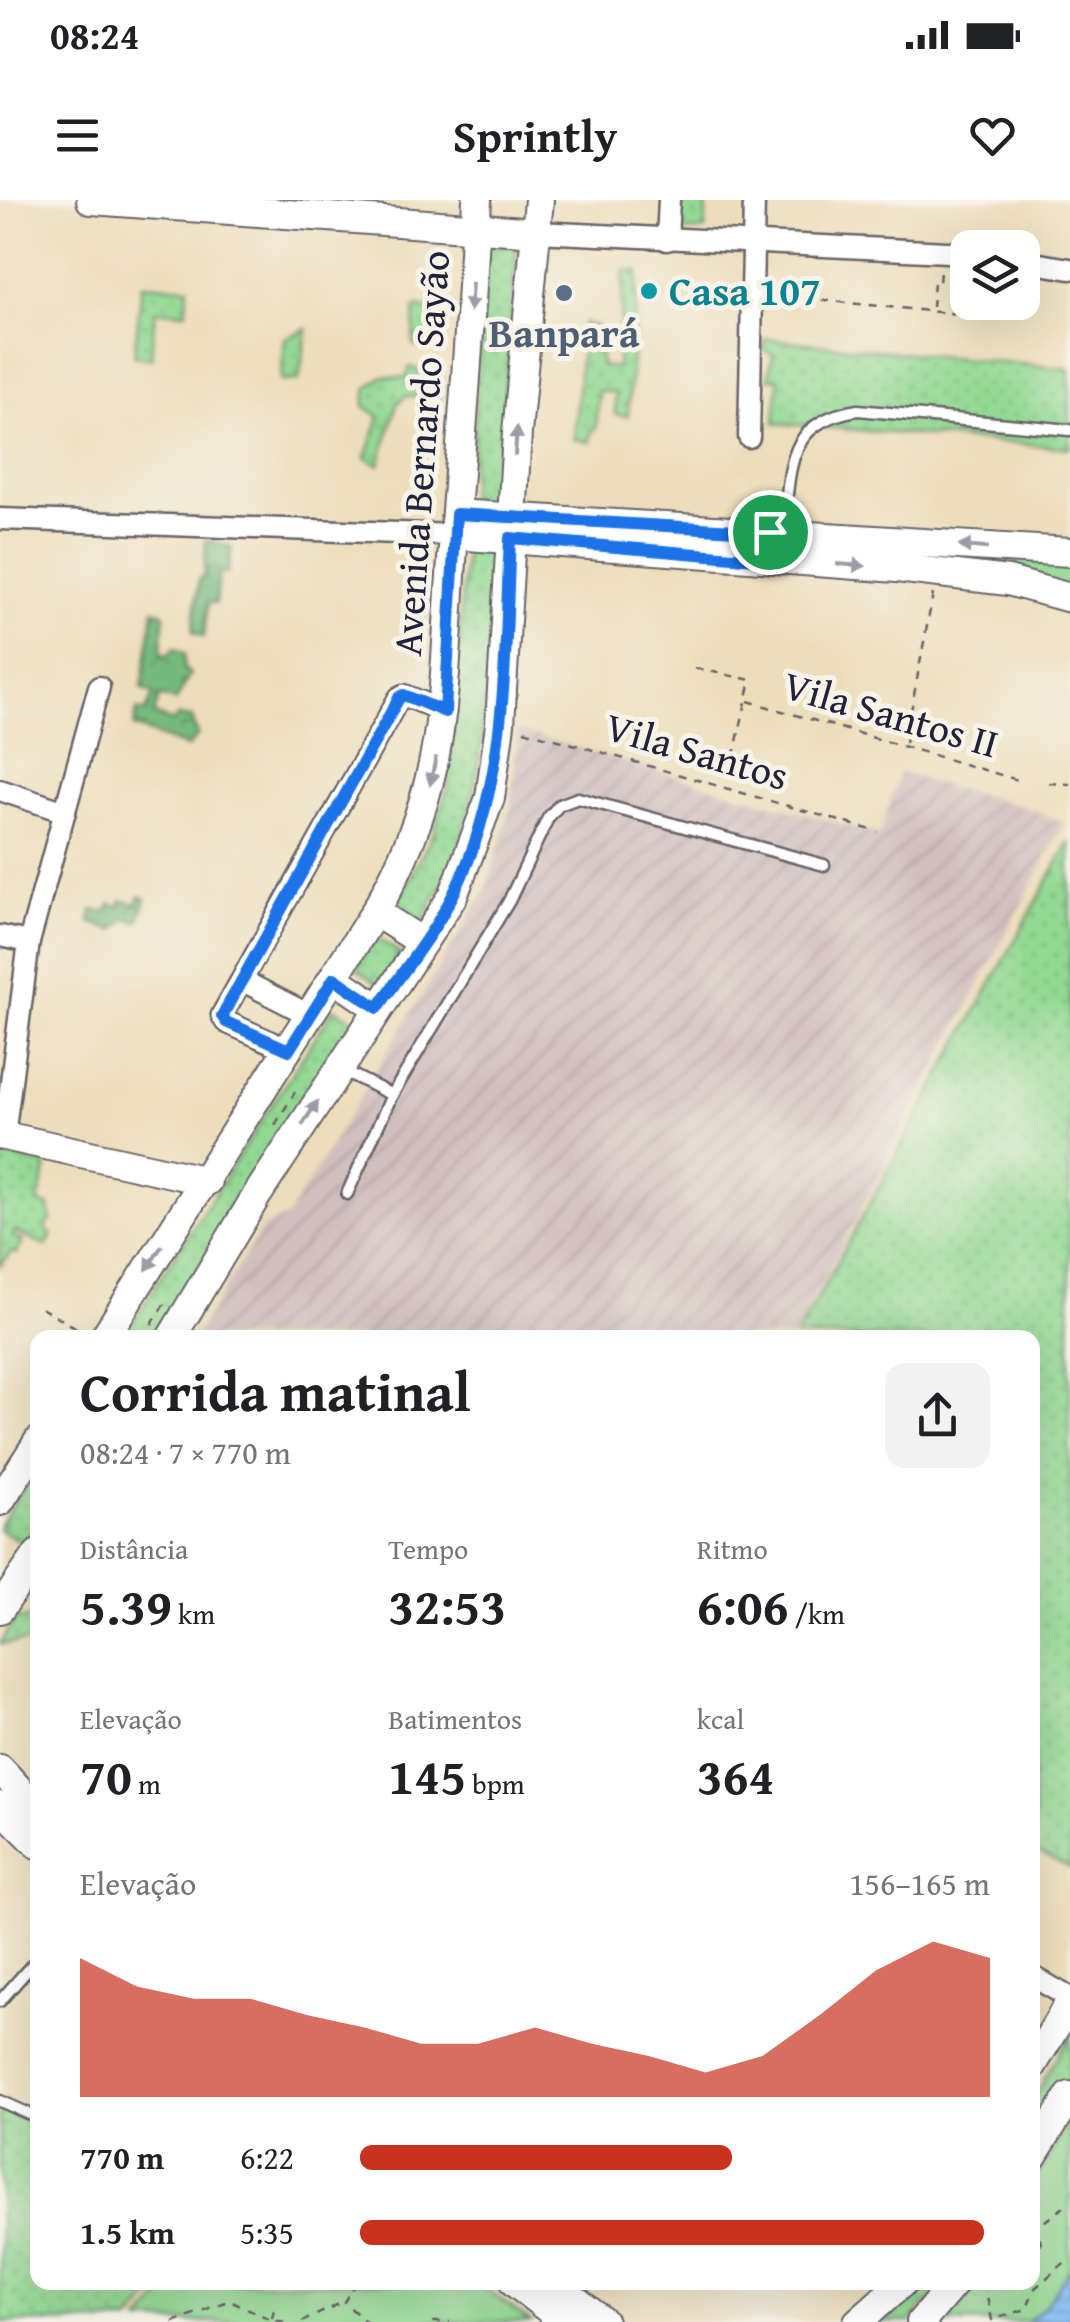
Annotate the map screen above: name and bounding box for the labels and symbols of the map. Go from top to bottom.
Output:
street label: Avenida Bernardo Sayão [377,248,464,658]
place label: Casa 107 [669,261,821,320]
marker: Casa 107 [638,280,660,302]
one-way arrow [463,282,479,314]
marker: Banpará [553,282,575,304]
place label: Banpará [488,303,640,362]
one-way arrow [509,425,525,457]
pin [728,490,813,575]
one-way arrow [956,539,988,555]
one-way arrow [836,557,868,573]
street label: Vila Santos II [777,655,1006,772]
street label: Vila Santos [599,696,795,805]
one-way arrow [424,756,440,787]
one-way arrow [300,1099,318,1127]
one-way arrow [146,1245,164,1272]

